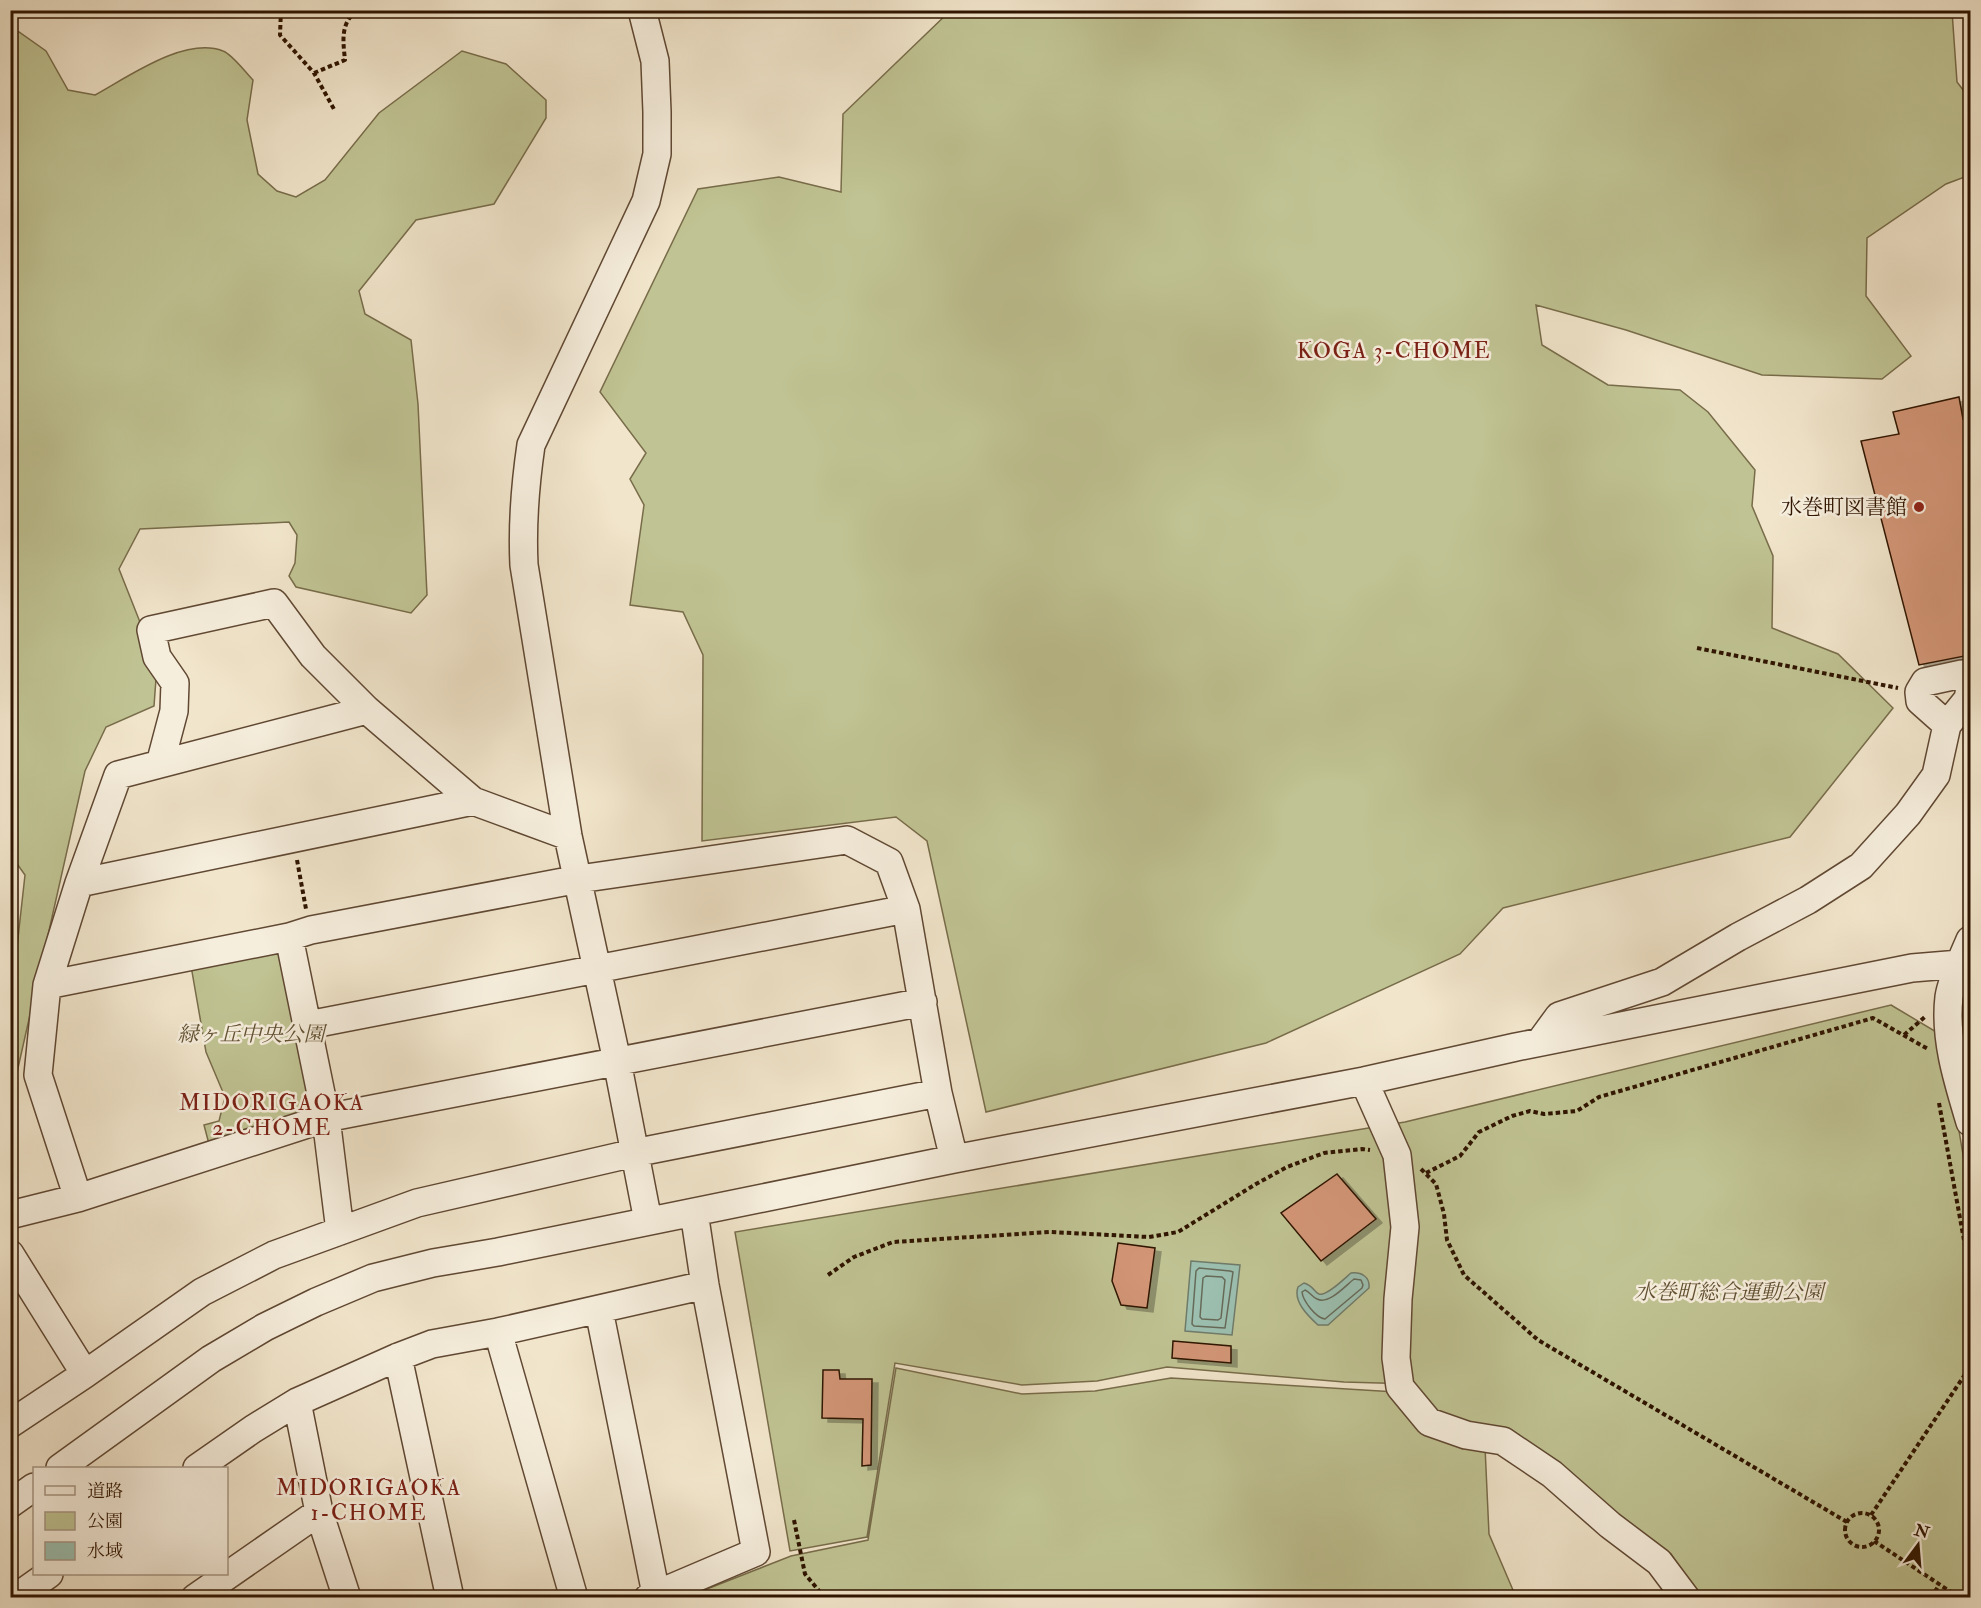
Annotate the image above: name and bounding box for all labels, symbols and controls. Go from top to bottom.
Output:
district label: KOGA 3-CHOME [1297,337,1491,365]
place label: 水巻町図書館 [1781,494,1907,521]
marker: 水巻町図書館 [1912,500,1926,514]
park label: 緑ヶ丘中央公園 [178,1021,327,1048]
district label: MIDORIGAOKA 2-CHOME [179,1089,365,1142]
park label: 水巻町総合運動公園 [1635,1279,1826,1306]
legend [33,1467,228,1575]
district label: MIDORIGAOKA 1-CHOME [276,1474,462,1527]
text: 道路 [87,1480,123,1503]
text: 公園 [87,1510,123,1533]
north arrow [1888,1515,1948,1575]
text: N [1911,1520,1932,1543]
text: 水域 [87,1540,123,1563]

